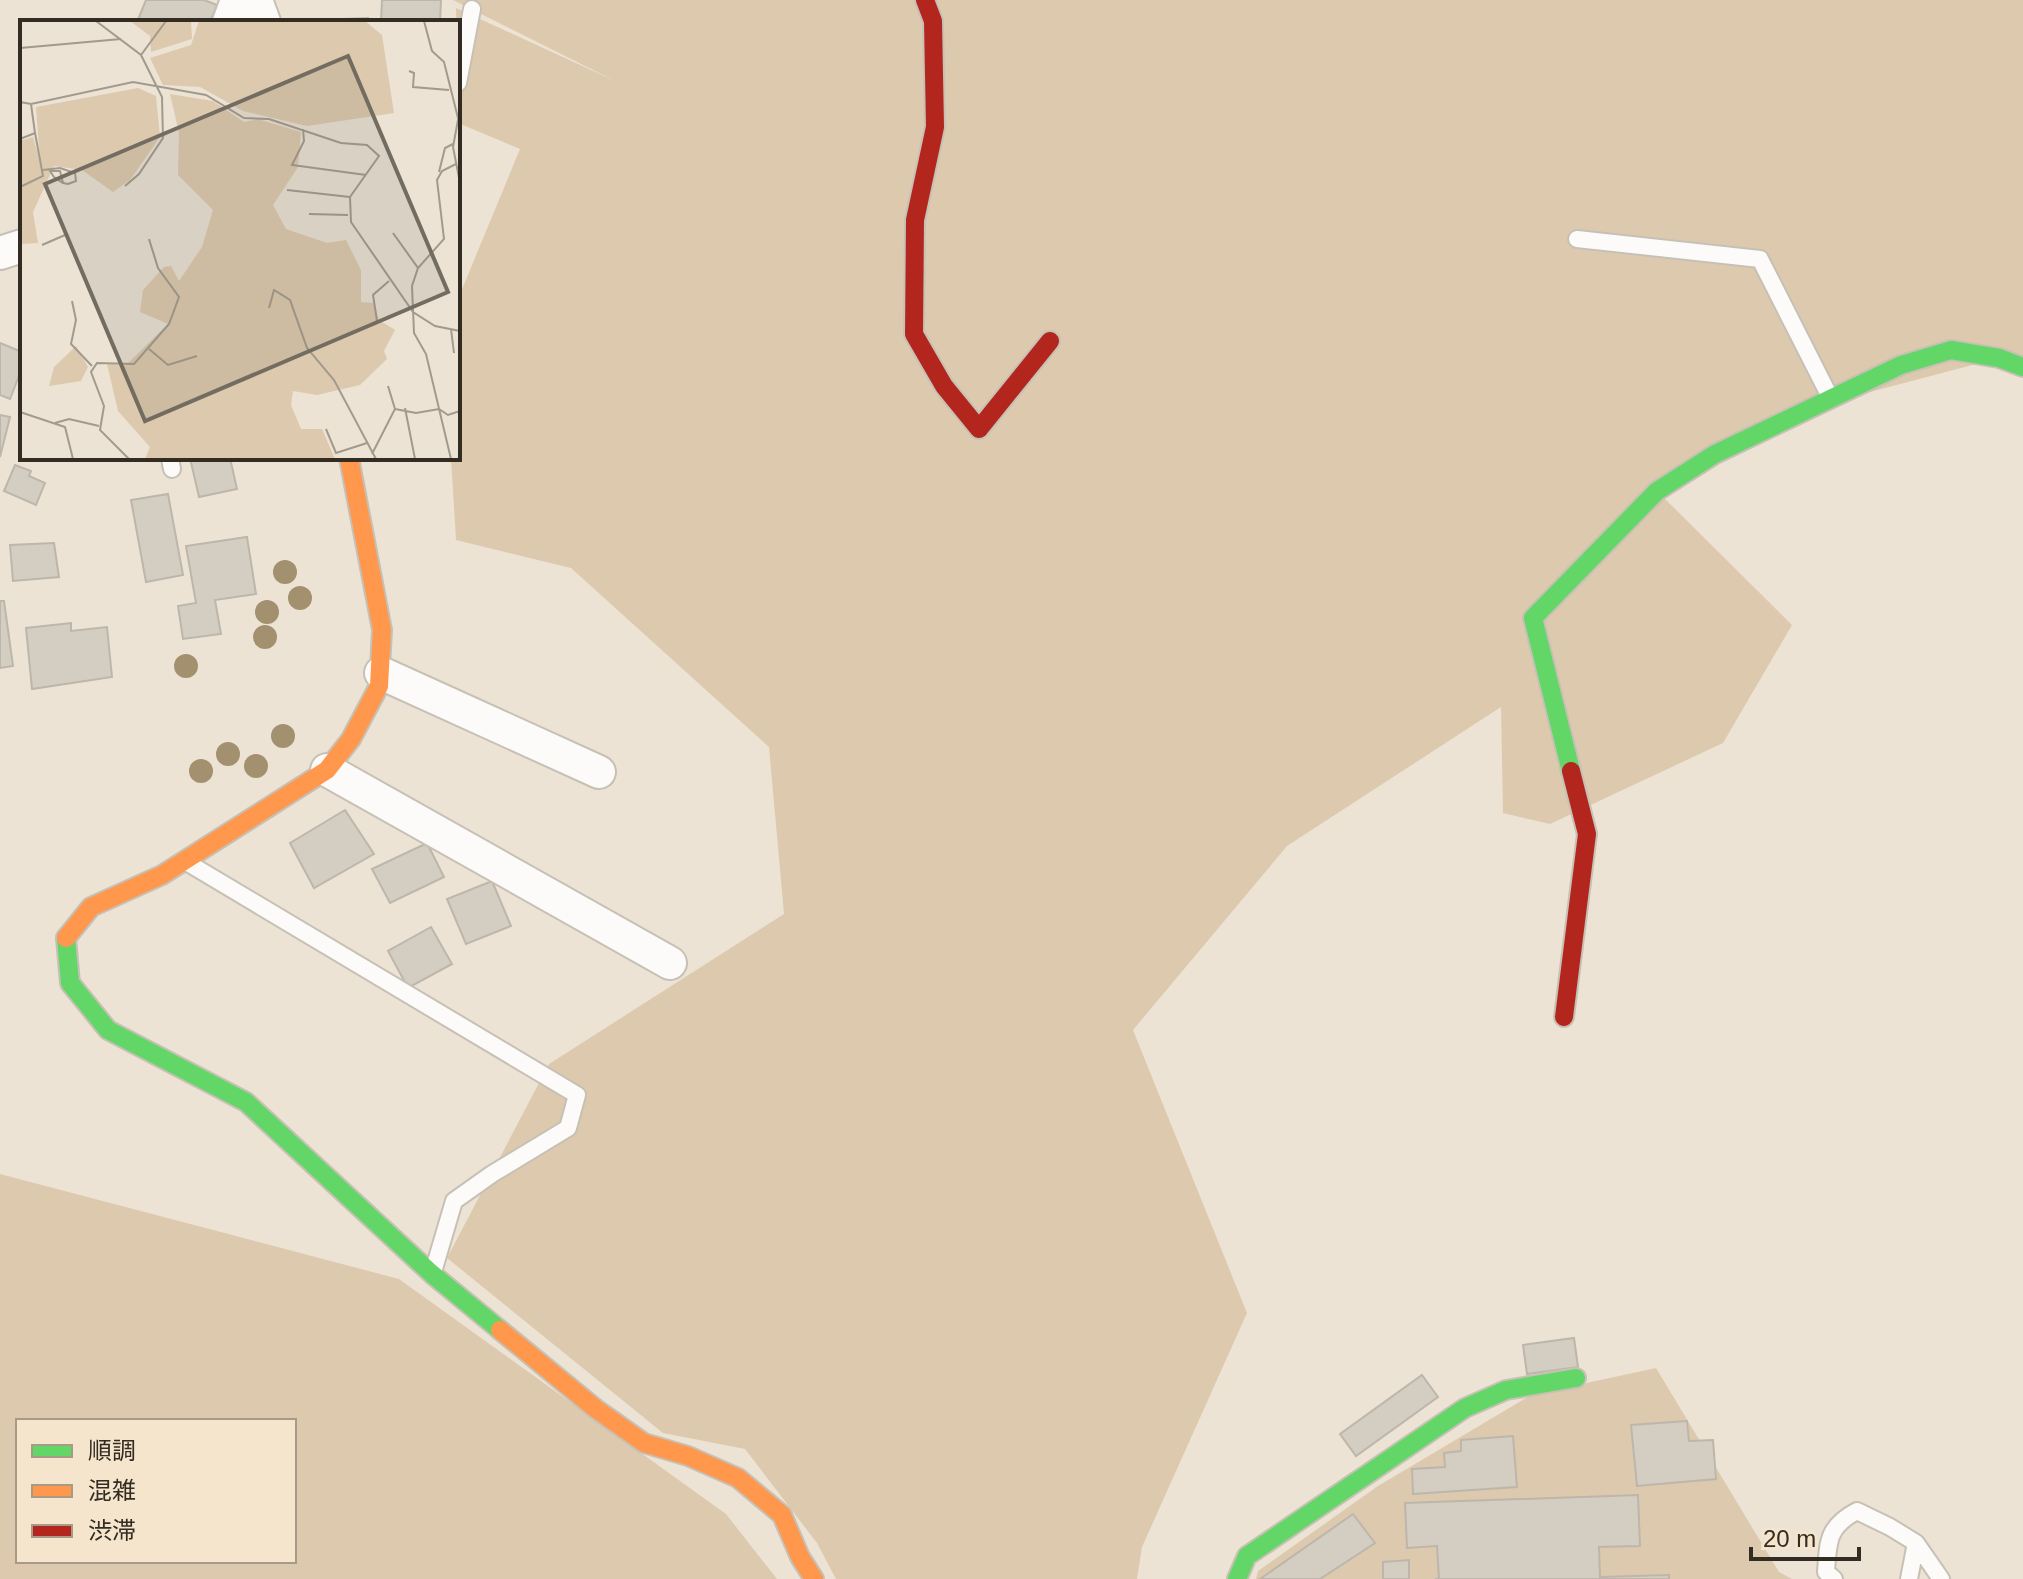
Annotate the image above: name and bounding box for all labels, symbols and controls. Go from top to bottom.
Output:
inset map [20,20,460,460]
legend [16,1419,296,1563]
text: 順調 [88,1437,136,1464]
text: 混雑 [88,1477,136,1504]
scale bar [1751,1511,1859,1561]
text: 渋滞 [88,1517,136,1544]
text: 20 m [1763,1525,1816,1552]

